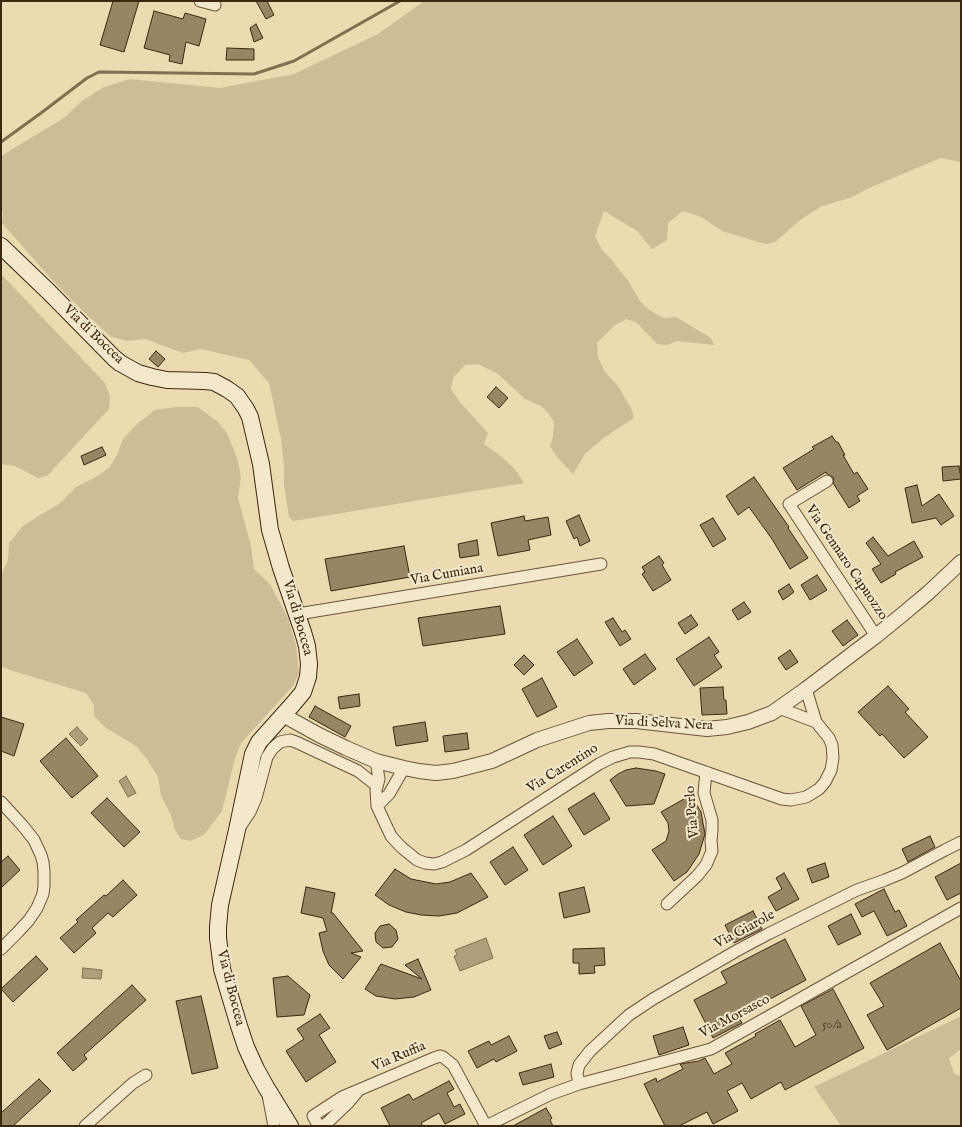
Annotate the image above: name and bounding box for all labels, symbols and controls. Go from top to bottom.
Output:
street label: Via di Boccea [59,302,127,368]
street label: Via Gennaro Capuozzo [801,502,891,624]
street label: Via Cumiana [409,560,485,590]
street label: Via di Boccea [278,578,316,658]
street label: Via di Selva Nera [615,713,713,735]
street label: Via Carentino [524,741,602,797]
street label: Via Perlo [682,785,704,839]
street label: Via Giarole [712,907,778,953]
street label: Via di Boccea [212,948,248,1028]
street label: Via Morsasco [697,991,773,1043]
house number: 50/a [822,1019,842,1033]
street label: Via Ruffia [370,1038,428,1076]

